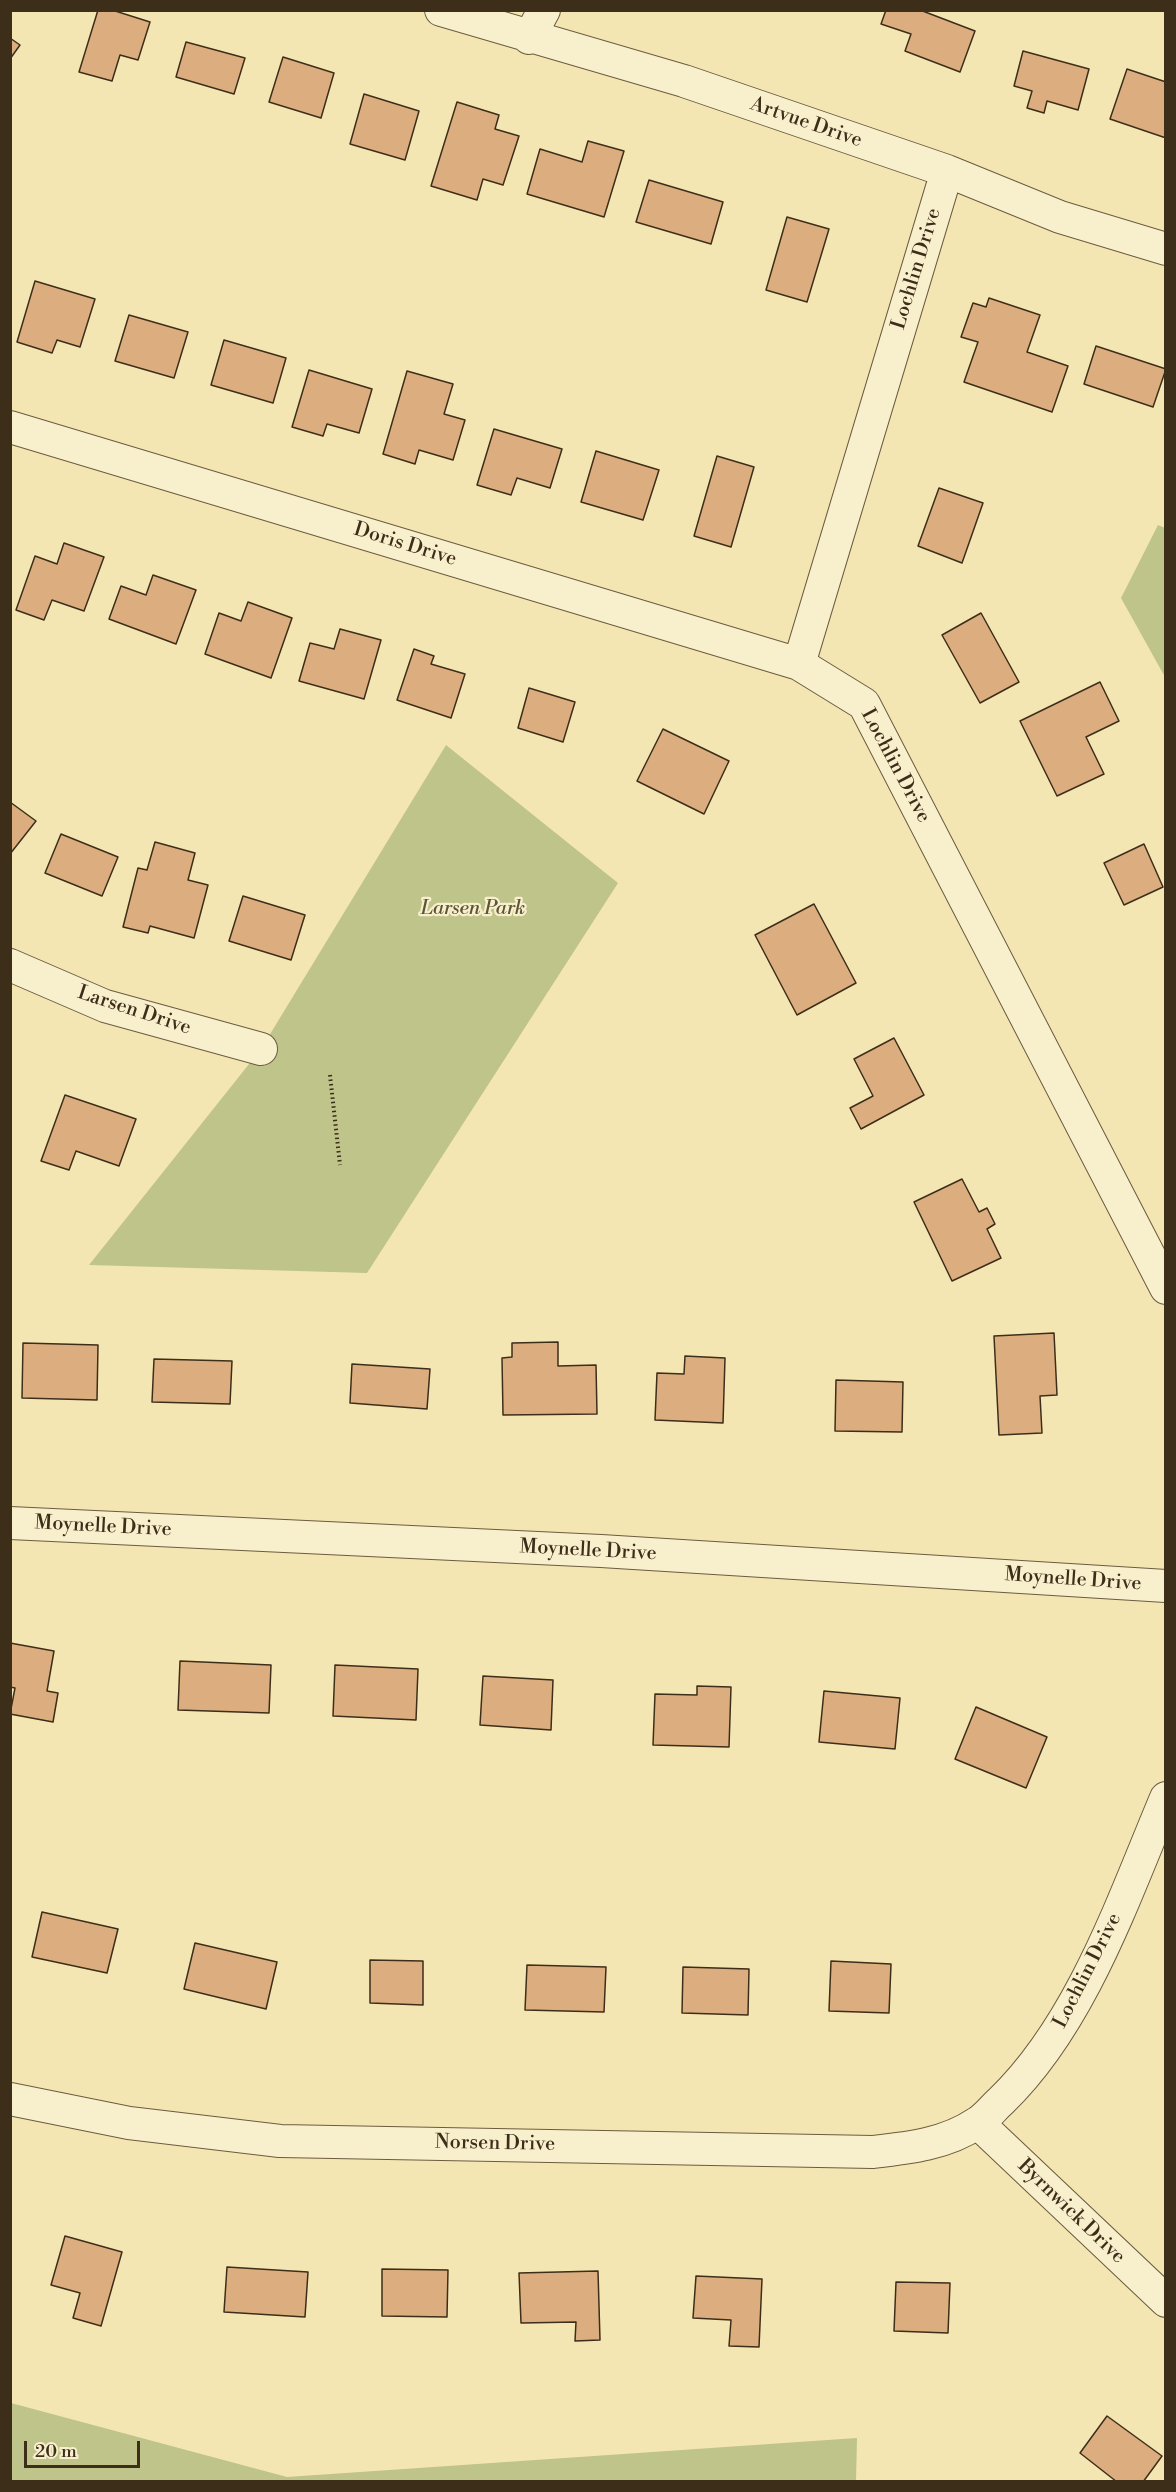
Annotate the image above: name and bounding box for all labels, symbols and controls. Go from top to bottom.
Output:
street label: Artvue Drive [747,93,865,153]
street label: Lochlin Drive [887,205,947,333]
street label: Doris Drive [351,518,459,572]
street label: Lochlin Drive [855,705,935,827]
park label: Larsen Park [421,897,525,921]
street label: Larsen Drive [74,981,194,1041]
street label: Moynelle Drive [34,1511,172,1543]
street label: Moynelle Drive [519,1535,657,1567]
street label: Moynelle Drive [1004,1563,1142,1597]
street label: Lochlin Drive [1049,1909,1127,2033]
street label: Norsen Drive [435,2131,555,2157]
street label: Byrnwick Drive [1012,2155,1130,2269]
scale bar [27,2429,142,2467]
text: 20 m [35,2440,77,2463]

